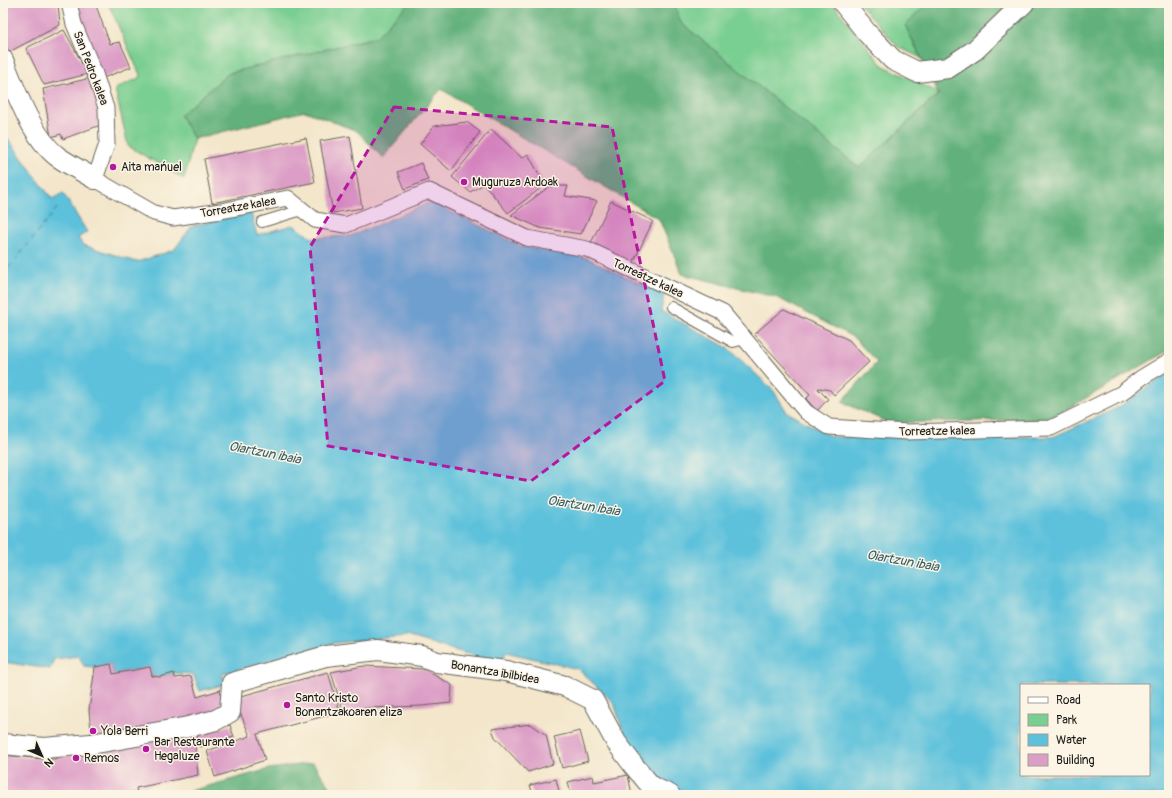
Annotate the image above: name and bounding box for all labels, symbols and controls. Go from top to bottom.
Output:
street label: San Pedro kalea [70,29,112,108]
place label: Aita mańuel [121,160,182,175]
marker: Aita mańuel [108,162,118,172]
place label: Muguruza Ardoak [472,175,558,190]
marker: Muguruza Ardoak [459,177,469,187]
street label: Torreatze kalea [199,193,278,222]
street label: Torreatze kalea [610,255,686,302]
street label: Torreatze kalea [899,423,976,440]
water label: Oiartzun ibaia [227,438,303,468]
water label: Oiartzun ibaia [546,492,622,520]
water label: Oiartzun ibaia [865,547,941,575]
street label: Bonantza ibilbidea [449,657,541,688]
legend [1020,684,1150,776]
place label: Santo Kristo Bonantzakoaren eliza [295,691,403,720]
text: Road [1056,693,1081,708]
marker: Santo Kristo Bonantzakoaren eliza [282,700,292,710]
text: Park [1056,713,1077,728]
place label: Yola Berri [100,724,148,739]
marker: Yola Berri [88,726,98,736]
text: Water [1056,733,1087,748]
place label: Bar Restaurante Hegaluze [154,735,235,764]
north arrow [22,736,62,776]
marker: Bar Restaurante Hegaluze [141,744,151,754]
place label: Remos [84,751,120,766]
marker: Remos [71,753,81,763]
text: Building [1056,753,1095,768]
text: N [41,755,56,770]

